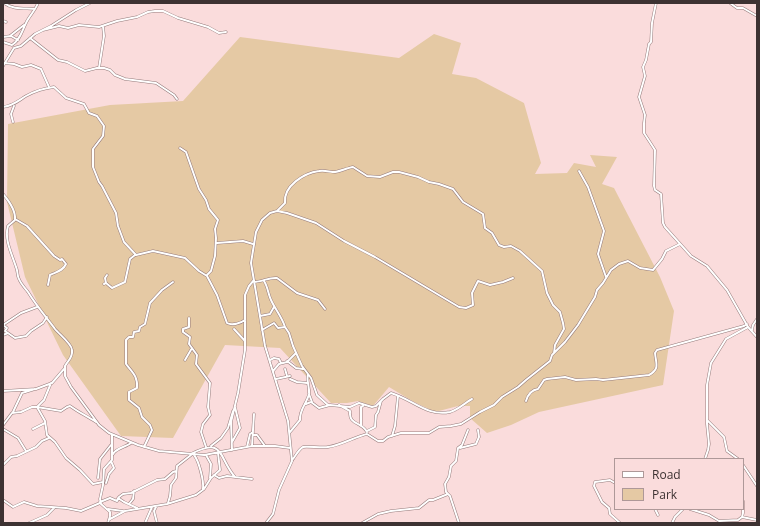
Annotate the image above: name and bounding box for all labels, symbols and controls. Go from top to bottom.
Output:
legend [614,458,744,510]
text: Road [652,466,681,483]
text: Park [652,486,677,503]

